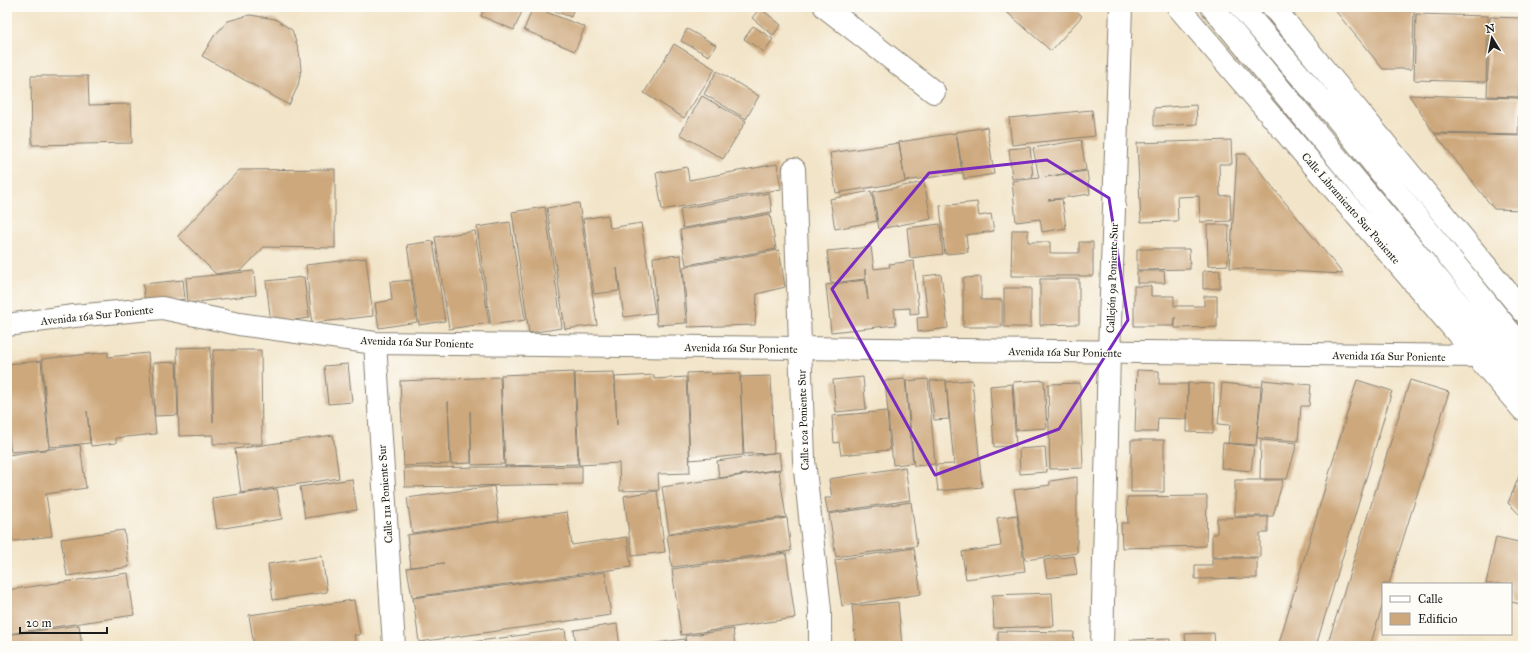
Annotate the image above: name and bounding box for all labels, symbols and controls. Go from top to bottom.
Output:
north arrow [1472,18,1512,58]
text: N [1485,21,1497,36]
street label: Calle Libramiento Sur Poniente [1299,150,1403,267]
street label: Callejón 9a Poniente Sur [1104,222,1121,333]
street label: Avenida 16a Sur Poniente [39,303,155,328]
street label: Avenida 16a Sur Poniente [359,334,474,351]
street label: Avenida 16a Sur Poniente [683,341,798,356]
street label: Avenida 16a Sur Poniente [1007,345,1122,360]
street label: Avenida 16a Sur Poniente [1331,349,1446,364]
street label: Calle 10a Poniente Sur [795,368,812,471]
street label: Calle 11a Poniente Sur [376,443,395,544]
legend [1382,583,1512,635]
text: Calle [1418,592,1443,606]
scale bar [20,609,107,635]
text: Edificio [1418,612,1457,626]
text: 20 m [26,616,52,630]

